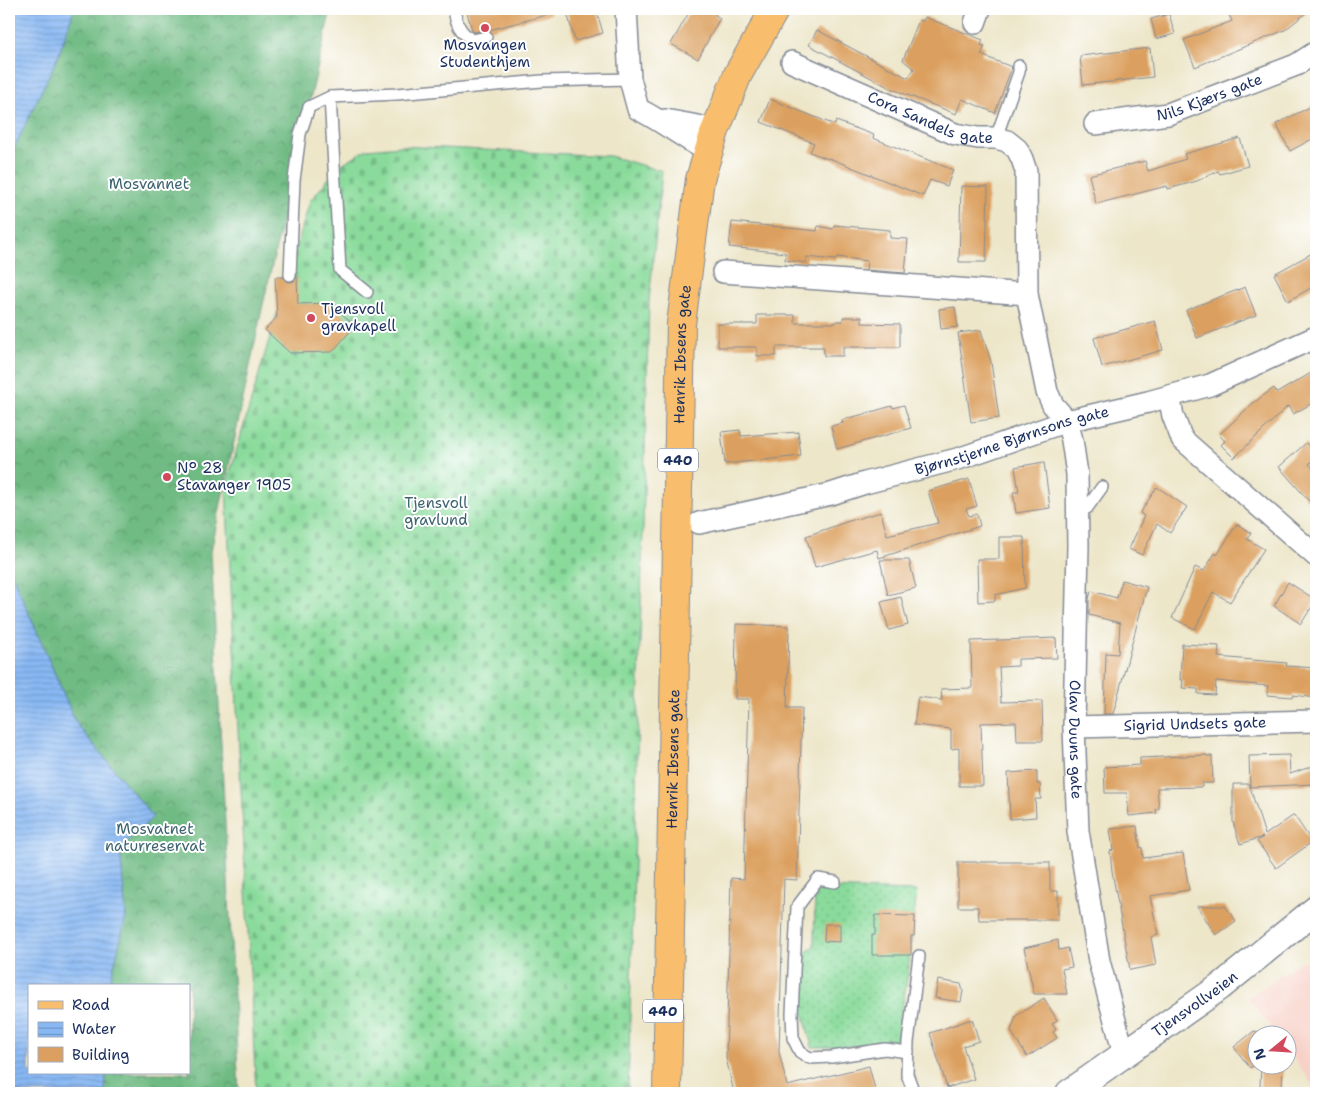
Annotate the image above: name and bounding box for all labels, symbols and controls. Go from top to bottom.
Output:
marker: Mosvangen Studenthjem [479,22,491,34]
place label: Mosvangen Studenthjem [440,35,530,72]
street label: Nils Kjærs gate [1155,69,1265,125]
street label: Cora Sandels gate [864,87,993,148]
park label: Mosvannet [109,174,189,194]
street label: Henrik Ibsens gate [669,283,696,424]
place label: Tjensvoll gravkapell [321,299,397,336]
marker: Tjensvoll gravkapell [305,312,317,324]
street label: Bjørnstjerne Bjørnsons gate [913,401,1111,480]
road number: 440 [658,448,698,472]
place label: N° 28 Stavanger 1905 [177,458,291,495]
marker: N° 28 Stavanger 1905 [161,471,173,483]
park label: Tjensvoll gravlund [404,493,468,530]
street label: Olav Duuns gate [1064,680,1087,800]
street label: Henrik Ibsens gate [662,689,684,829]
street label: Sigrid Undsets gate [1123,712,1267,736]
park label: Mosvatnet naturreservat [105,819,205,856]
street label: Tjensvollveien [1148,967,1242,1042]
legend [28,984,190,1074]
text: Road [72,995,110,1015]
road number: 440 [643,999,683,1022]
text: Water [72,1019,116,1039]
north arrow [1248,1024,1298,1074]
text: Building [72,1045,129,1065]
text: N [1249,1046,1270,1062]

